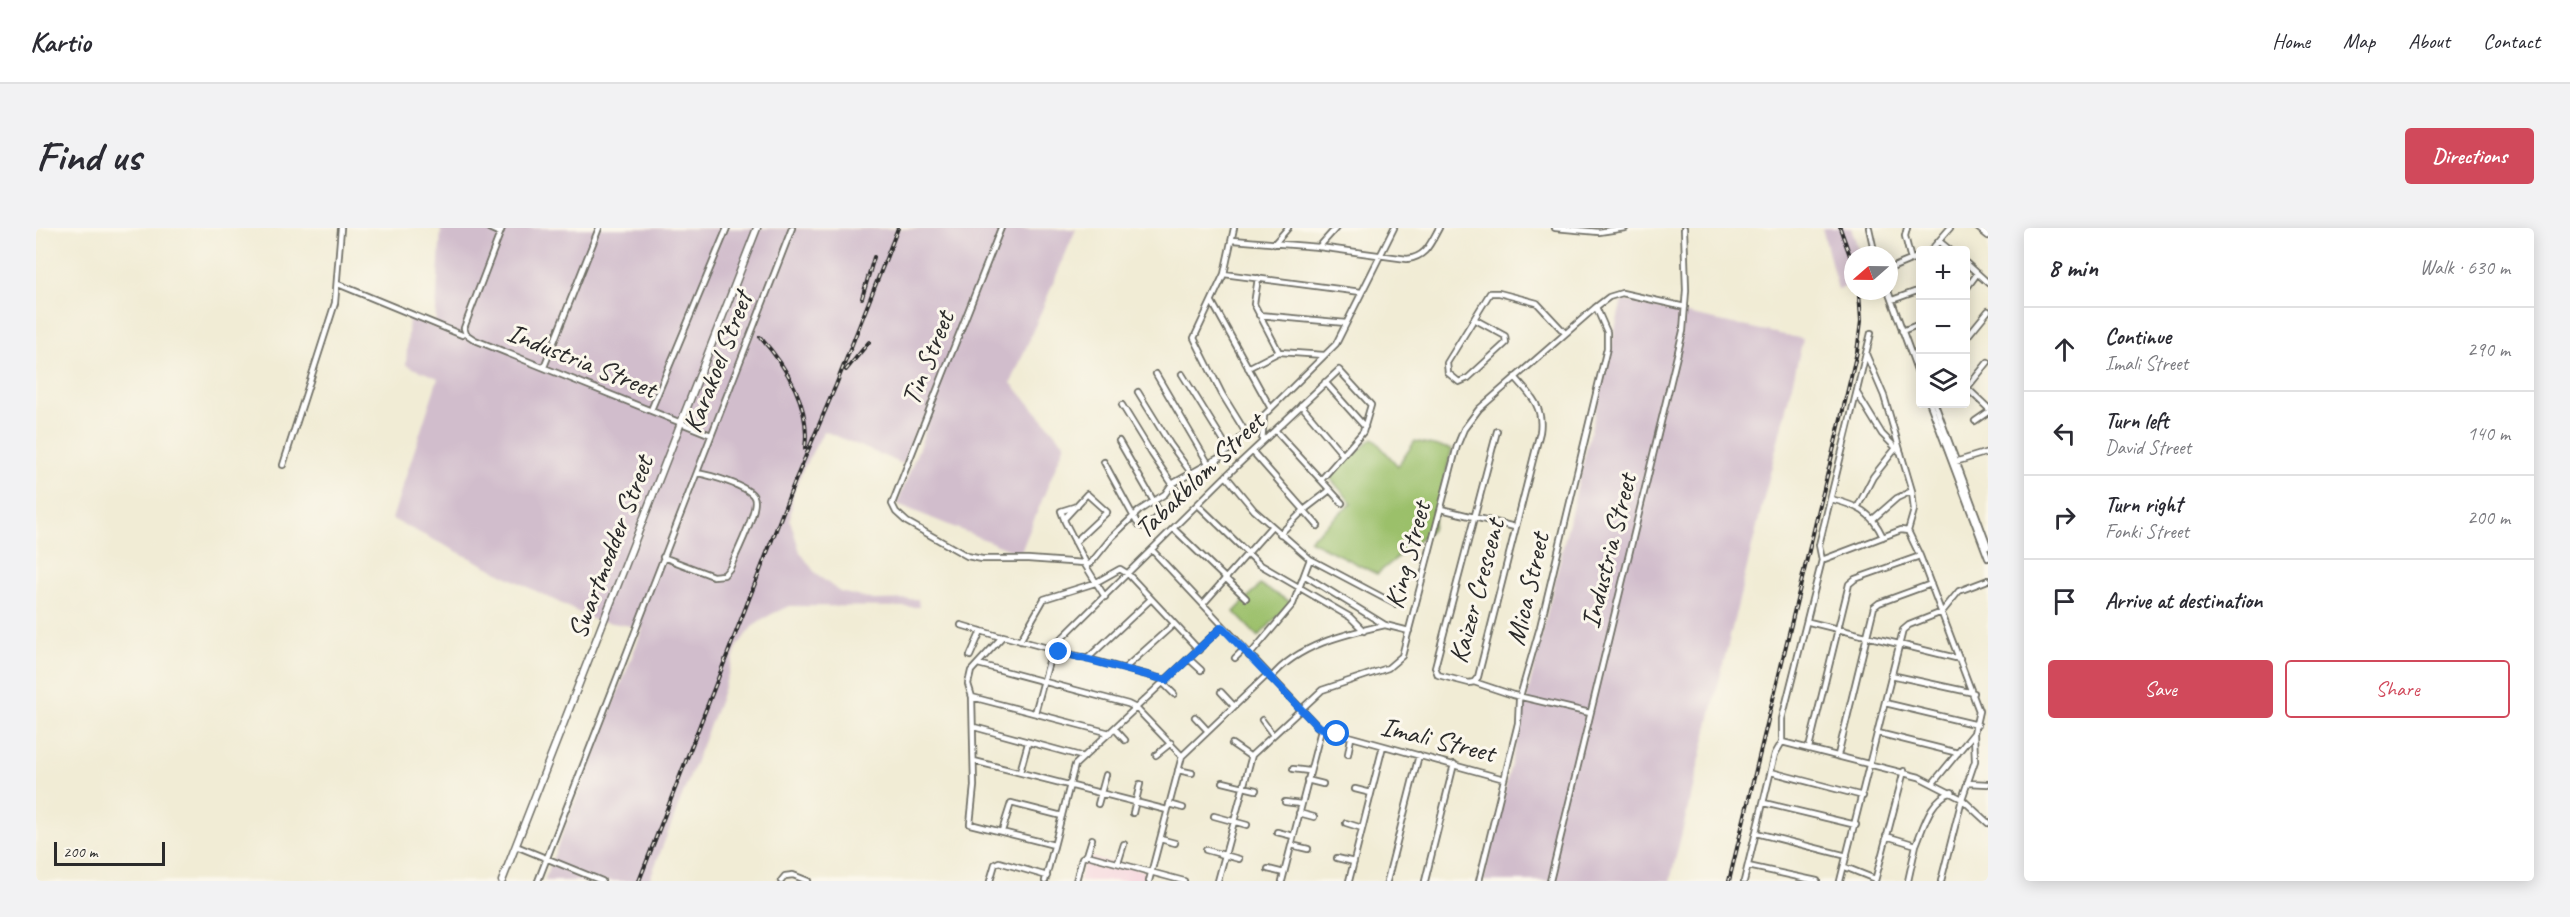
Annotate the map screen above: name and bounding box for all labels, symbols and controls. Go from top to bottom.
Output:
text: Kartio [30,24,91,59]
text: Home [2272,28,2310,54]
text: Map [2343,28,2375,54]
text: About [2408,28,2450,54]
text: Contact [2483,28,2540,54]
button: Directions [2405,128,2534,184]
text: Find us [36,130,141,183]
north arrow [1844,246,1898,300]
map controls [1916,246,1970,408]
button: + [1916,246,1970,300]
text: 8 min [2048,251,2098,284]
text: Walk · 630 m [2420,255,2510,280]
street label: Karakoel Street [674,283,761,437]
button: − [1916,300,1970,354]
street label: Tin Street [892,304,963,410]
street label: Industria Street [502,314,664,407]
text: Continue [2105,323,2171,351]
icon: ahead [2048,333,2081,366]
text: 290 m [2467,337,2510,362]
text: Imali Street [2105,351,2188,376]
button: layers [1916,354,1970,408]
street label: Tabakblom Street [1127,402,1273,546]
text: Turn left [2105,407,2169,435]
icon: left [2048,417,2081,450]
text: 140 m [2467,421,2510,446]
text: David Street [2105,435,2191,460]
street label: Swartmodder Street [559,448,662,643]
street label: Industria Street [1572,468,1645,632]
text: Turn right [2105,491,2182,519]
street label: King Street [1376,495,1439,612]
icon: right [2048,501,2081,534]
text: 200 m [2467,505,2510,530]
street label: Kaizer Crescent [1440,512,1513,667]
text: Fonki Street [2105,519,2189,544]
street label: Mica Street [1497,527,1557,648]
icon: arrive [2048,585,2081,618]
text: Arrive at destination [2105,587,2262,615]
route end [1045,638,1071,664]
button: Save [2048,660,2273,718]
button: Share [2285,660,2510,718]
street label: Imali Street [1377,708,1501,771]
route start [1323,720,1349,746]
scale bar [54,839,165,866]
text: 200 m [63,842,97,862]

